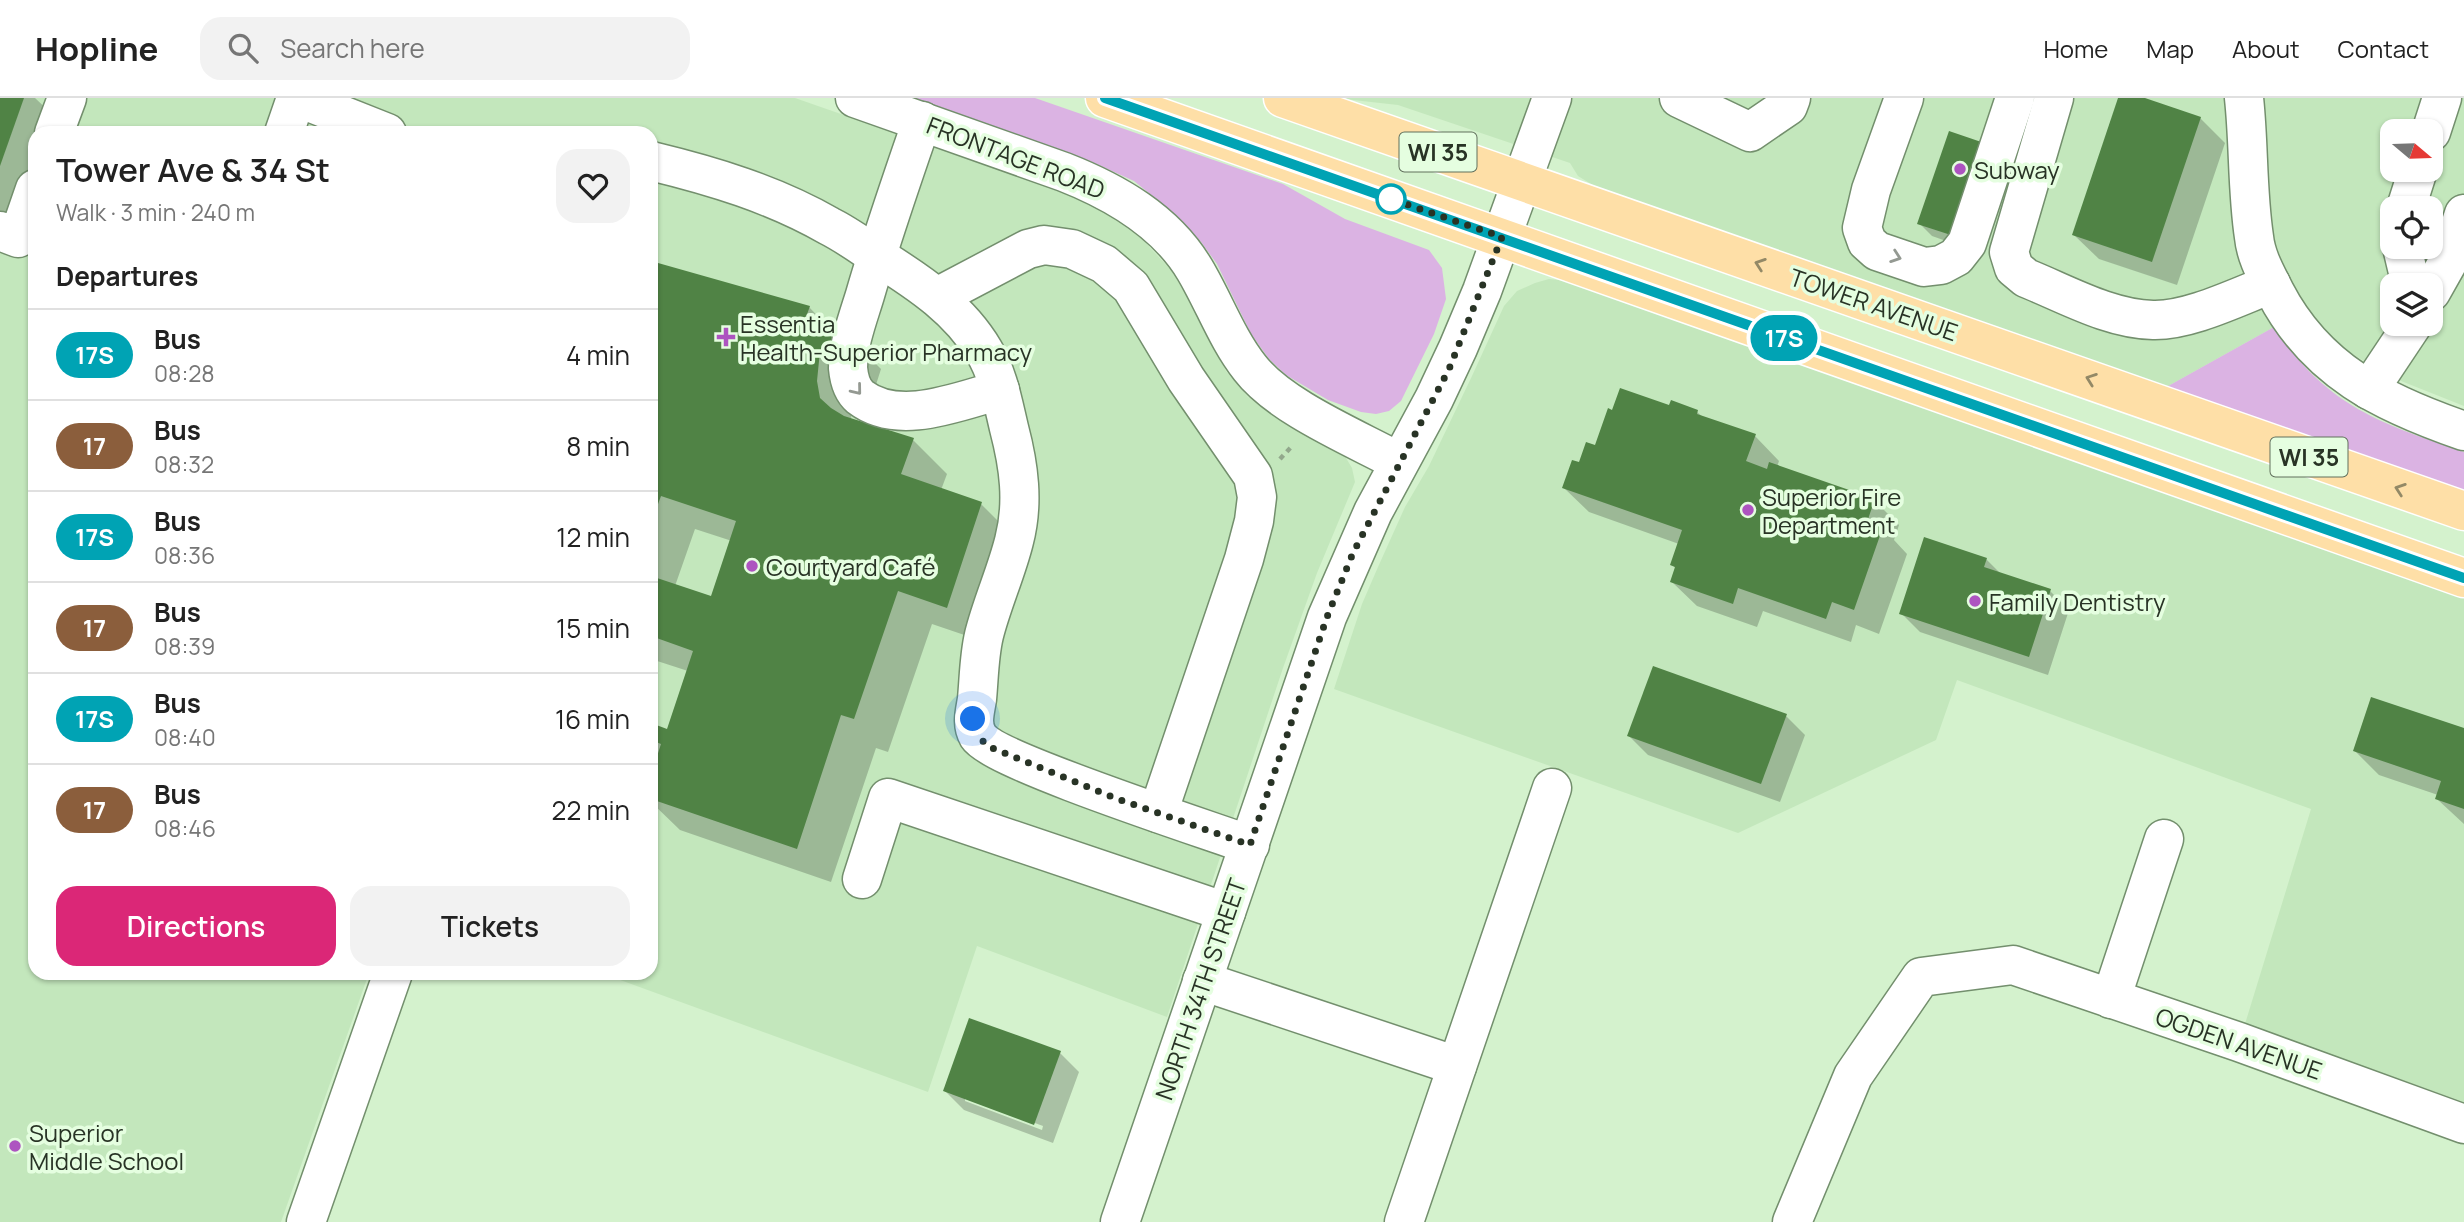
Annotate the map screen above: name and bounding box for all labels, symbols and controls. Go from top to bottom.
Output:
search box [200,17,690,80]
text: Hopline [35,26,158,71]
icon: search [224,29,262,67]
text: Search here [280,30,425,66]
text: Home [2043,32,2108,65]
text: Map [2146,32,2194,65]
text: About [2232,32,2300,65]
text: Contact [2338,32,2429,65]
street label: FRONTAGE ROAD [922,108,1110,206]
north arrow [2380,119,2443,182]
map controls [2380,119,2443,336]
road number: WI 35 [1400,132,1476,172]
text: Tower Ave & 34 St [56,147,330,192]
button: heart [556,149,630,223]
place label: Subway [1974,153,2060,186]
marker: Subway [1952,161,1968,177]
unlabelled marker [1376,184,1406,214]
text: Walk · 3 min · 240 m [56,196,255,228]
button: locate [2380,196,2443,259]
one-way arrow [1890,249,1902,263]
text: Departures [56,258,198,294]
one-way arrow [1755,258,1767,272]
street label: TOWER AVENUE [1786,260,1962,348]
button: layers [2380,273,2443,336]
place label: Essentia Health-Superior Pharmacy [740,307,1033,368]
line badge: 17S [1744,315,1824,361]
text: Bus [154,321,201,357]
text: 17S [1764,321,1804,354]
marker: Essentia Health-Superior Pharmacy [718,329,734,345]
text: 4 min [566,337,630,373]
text: 17S [75,338,114,371]
text: 08:28 [154,357,215,389]
one-way arrow [2085,374,2097,388]
one-way arrow [849,383,862,395]
text: Bus [154,412,201,448]
text: 8 min [566,428,630,464]
text: 17 [83,429,106,462]
road number: WI 35 [2270,438,2348,476]
text: 08:32 [154,448,214,480]
place label: Superior Fire Department [1762,480,1901,541]
one-way arrow [2394,483,2406,497]
marker: Superior Fire Department [1740,502,1756,518]
text: Bus [154,503,201,539]
text: 12 min [556,519,630,555]
text: 17S [75,520,114,553]
text: 08:36 [154,539,215,571]
place label: Courtyard Café [766,550,936,583]
marker: Courtyard Café [744,558,760,574]
place label: Family Dentistry [1989,585,2166,618]
marker: Family Dentistry [1967,593,1983,609]
text: Bus [154,594,201,630]
text: 15 min [556,610,630,646]
text: 17 [83,611,106,644]
text: 08:39 [154,630,215,662]
text: Bus [154,685,201,721]
text: 16 min [555,701,630,737]
your location [955,701,990,736]
text: 17S [75,702,114,735]
text: 08:40 [154,721,216,753]
text: Bus [154,776,201,812]
text: 22 min [552,792,630,828]
text: 17 [83,793,106,826]
text: 08:46 [154,812,216,844]
street label: NORTH 34TH STREET [1147,873,1254,1104]
button: Directions [56,886,336,966]
button: Tickets [350,886,630,966]
street label: OGDEN AVENUE [2151,999,2327,1087]
place label: Superior Middle School [29,1116,184,1177]
marker: Superior Middle School [7,1138,23,1154]

